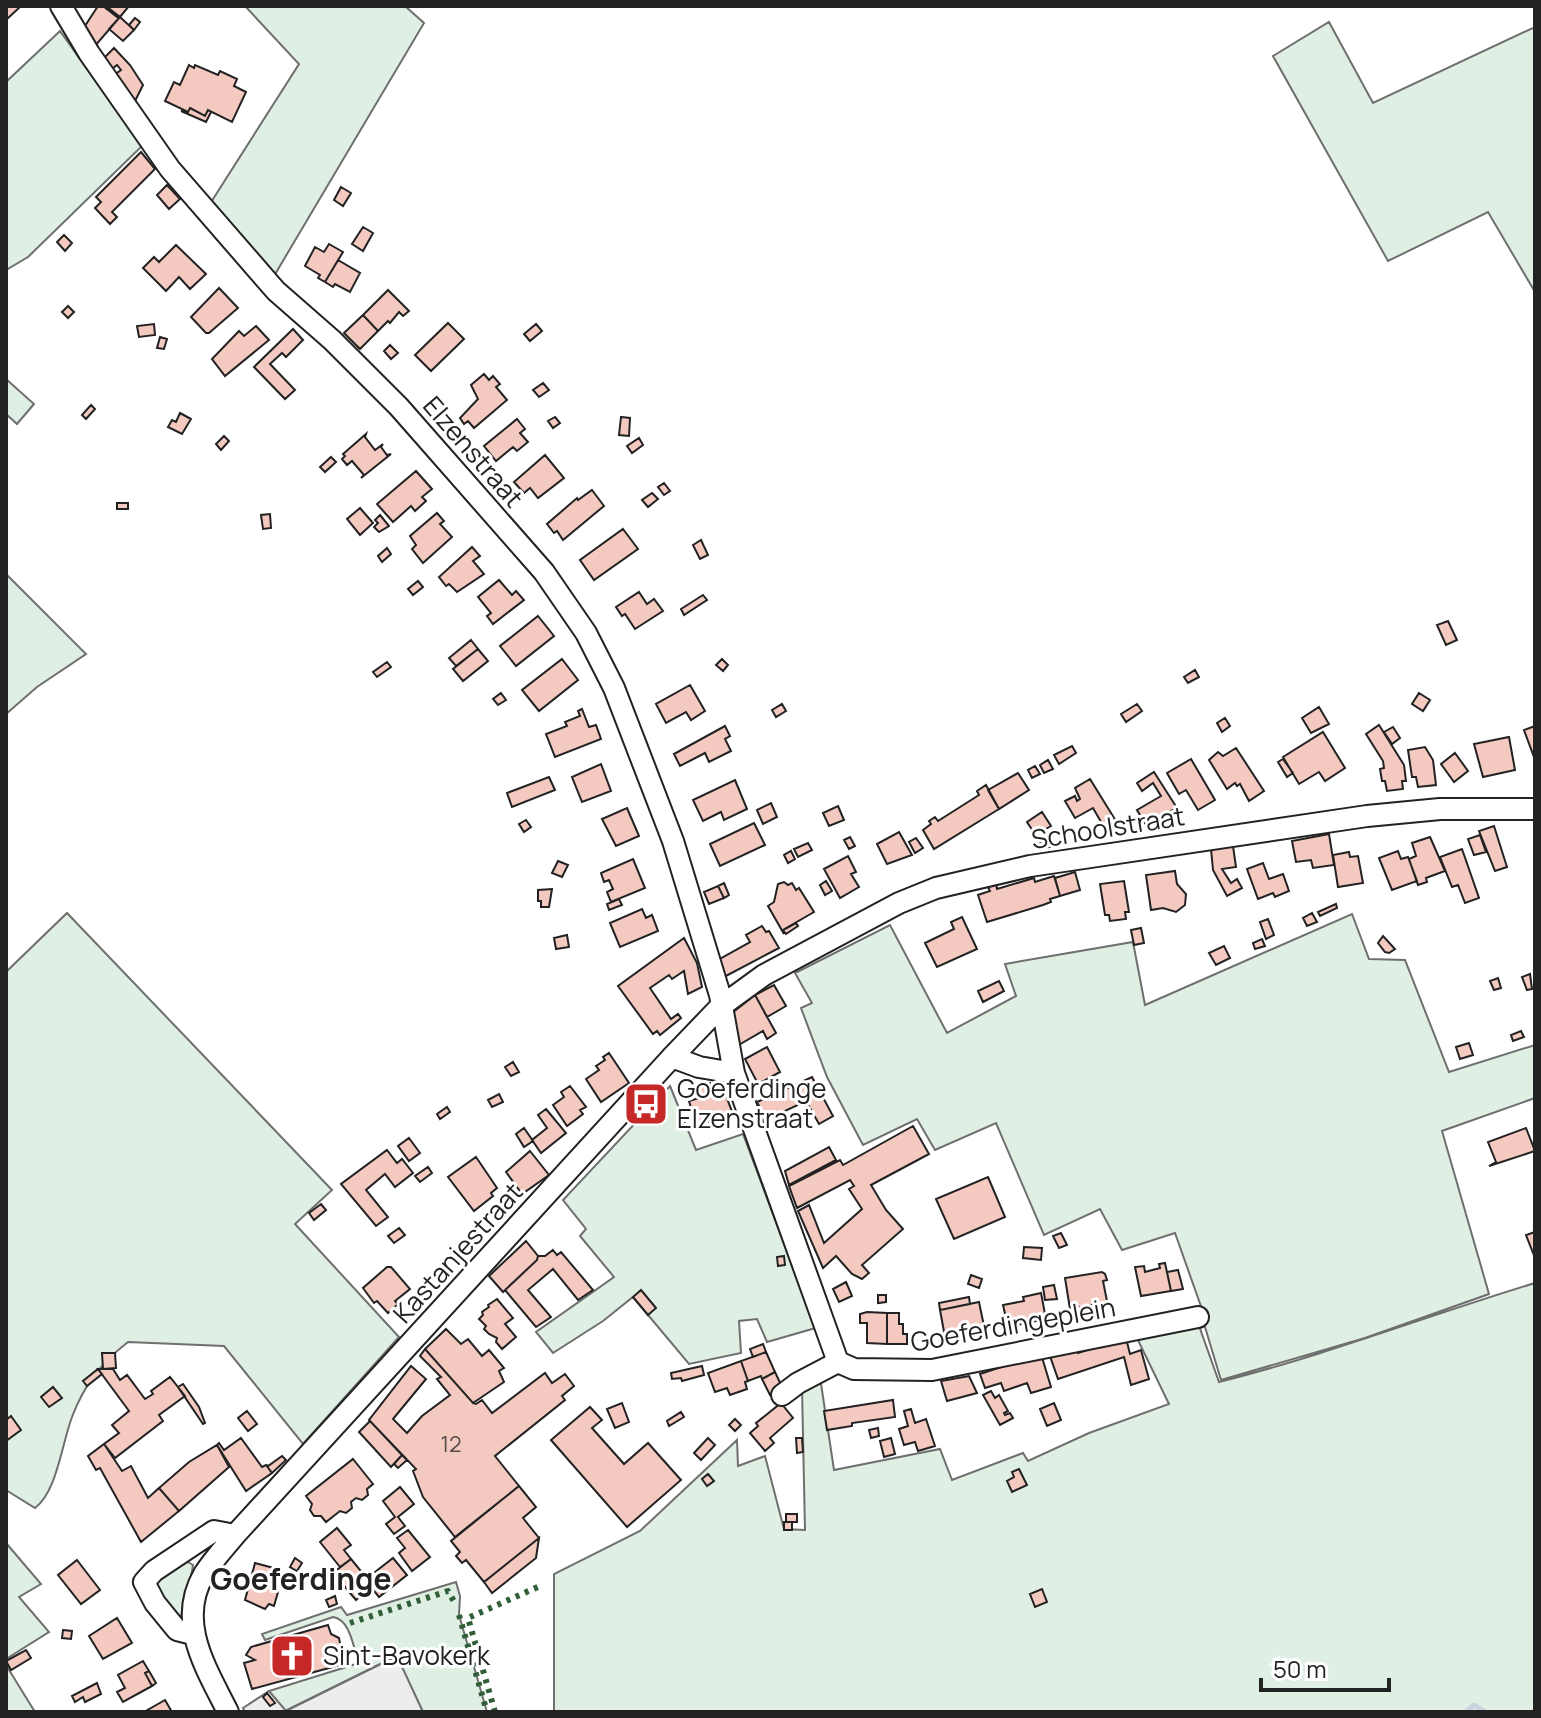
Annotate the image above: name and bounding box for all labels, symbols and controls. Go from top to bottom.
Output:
street label: Elzenstraat [416,388,532,515]
street label: Schoolstraat [1029,797,1187,857]
place label: Goeferdinge Elzenstraat [677,1070,826,1136]
bus stop icon: Goeferdinge Elzenstraat [622,1080,670,1128]
street label: Kastanjestraat [384,1174,530,1330]
street label: Goeferdingeplein [908,1288,1118,1360]
house number: 12 [440,1429,462,1459]
district label: Goeferdinge [210,1558,392,1599]
church icon: Sint-Bavokerk [268,1632,316,1680]
place label: Sint-Bavokerk [323,1637,491,1673]
scale bar [1261,1642,1389,1692]
text: 50 m [1273,1652,1327,1685]

